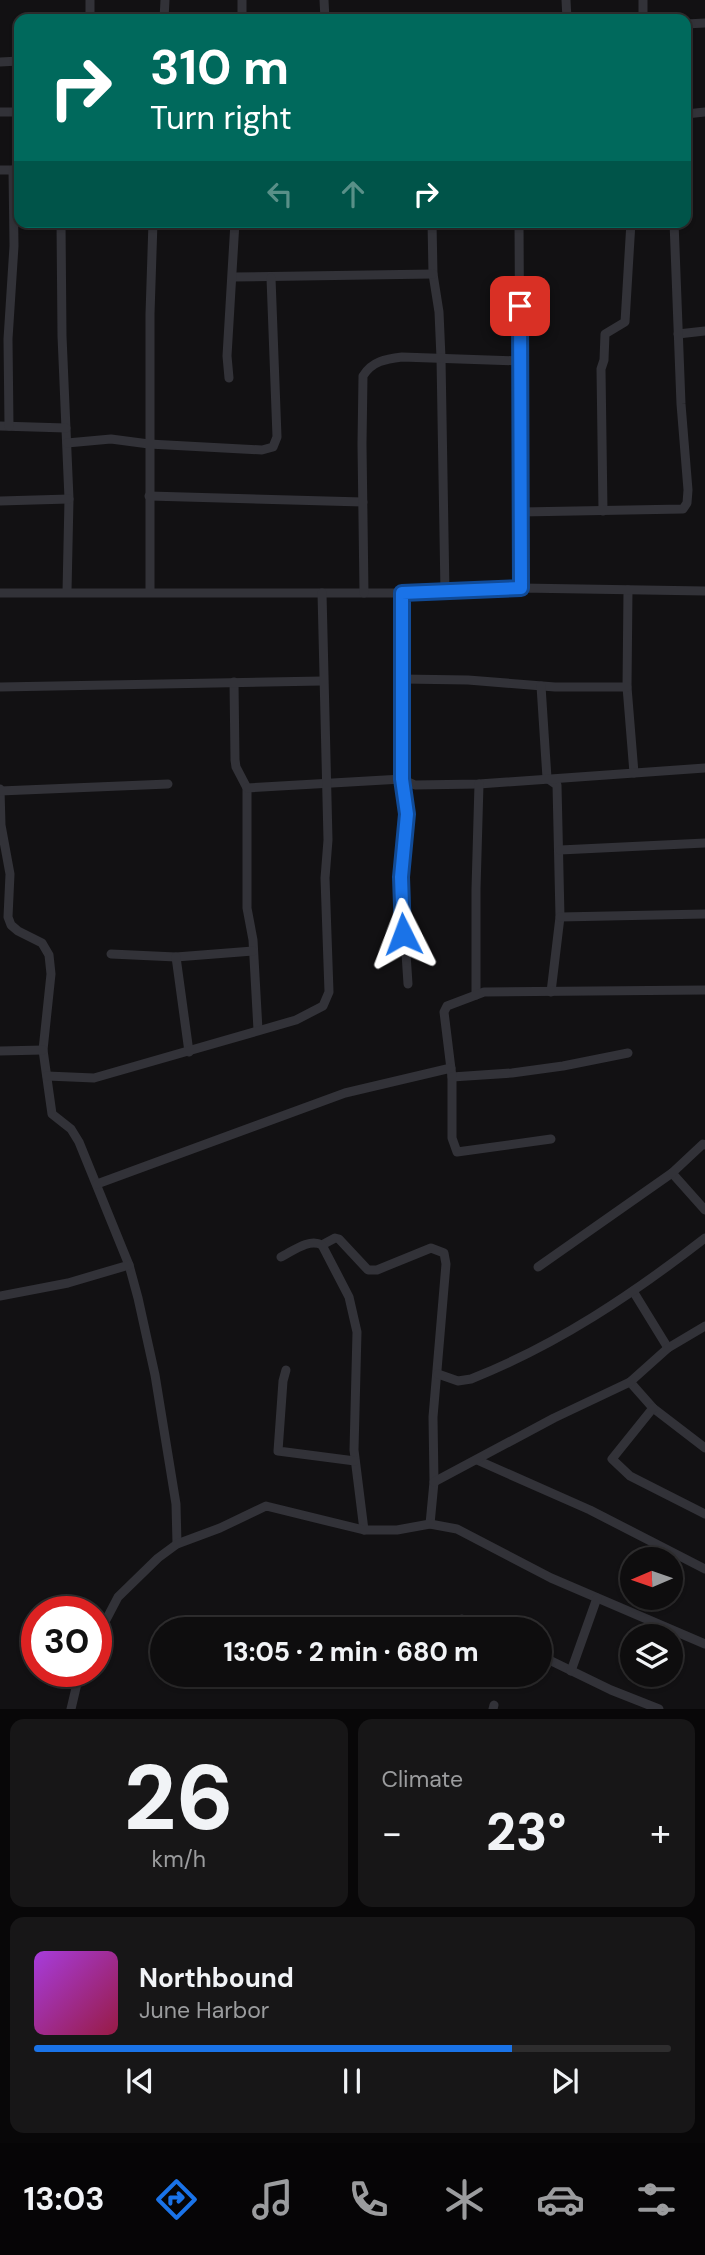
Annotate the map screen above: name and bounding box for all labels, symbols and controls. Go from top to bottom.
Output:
text: 310 m [150,35,289,99]
icon: right [35,42,126,133]
text: Turn right [150,97,292,139]
icon: left [261,175,299,213]
icon: ahead [334,175,372,213]
icon: right [407,175,445,213]
pin [490,276,550,336]
icon: arrive [501,287,539,325]
position arrow [366,897,440,971]
north arrow [620,1547,682,1610]
map controls [620,1547,683,1687]
speed limit sign: 30 [21,1596,112,1687]
button: layers [620,1624,683,1687]
text: 13:05 · 2 min · 680 m [223,1635,479,1669]
text: 26 [124,1739,234,1857]
text: Climate [382,1764,463,1794]
text: 23° [486,1798,566,1866]
text: − [382,1808,402,1858]
text: + [650,1808,671,1858]
text: km/h [152,1844,206,1874]
text: Northbound [139,1961,294,1995]
text: June Harbor [139,1995,269,2025]
icon: previous [121,2062,159,2100]
icon: pause [333,2062,371,2100]
icon: next [546,2062,584,2100]
icon: directions [152,2175,201,2224]
icon: music [248,2175,297,2224]
icon: phone [344,2175,393,2224]
icon: climate [440,2175,489,2224]
icon: car [536,2175,585,2224]
icon: filters [632,2175,681,2224]
text: 13:03 [24,2178,104,2220]

